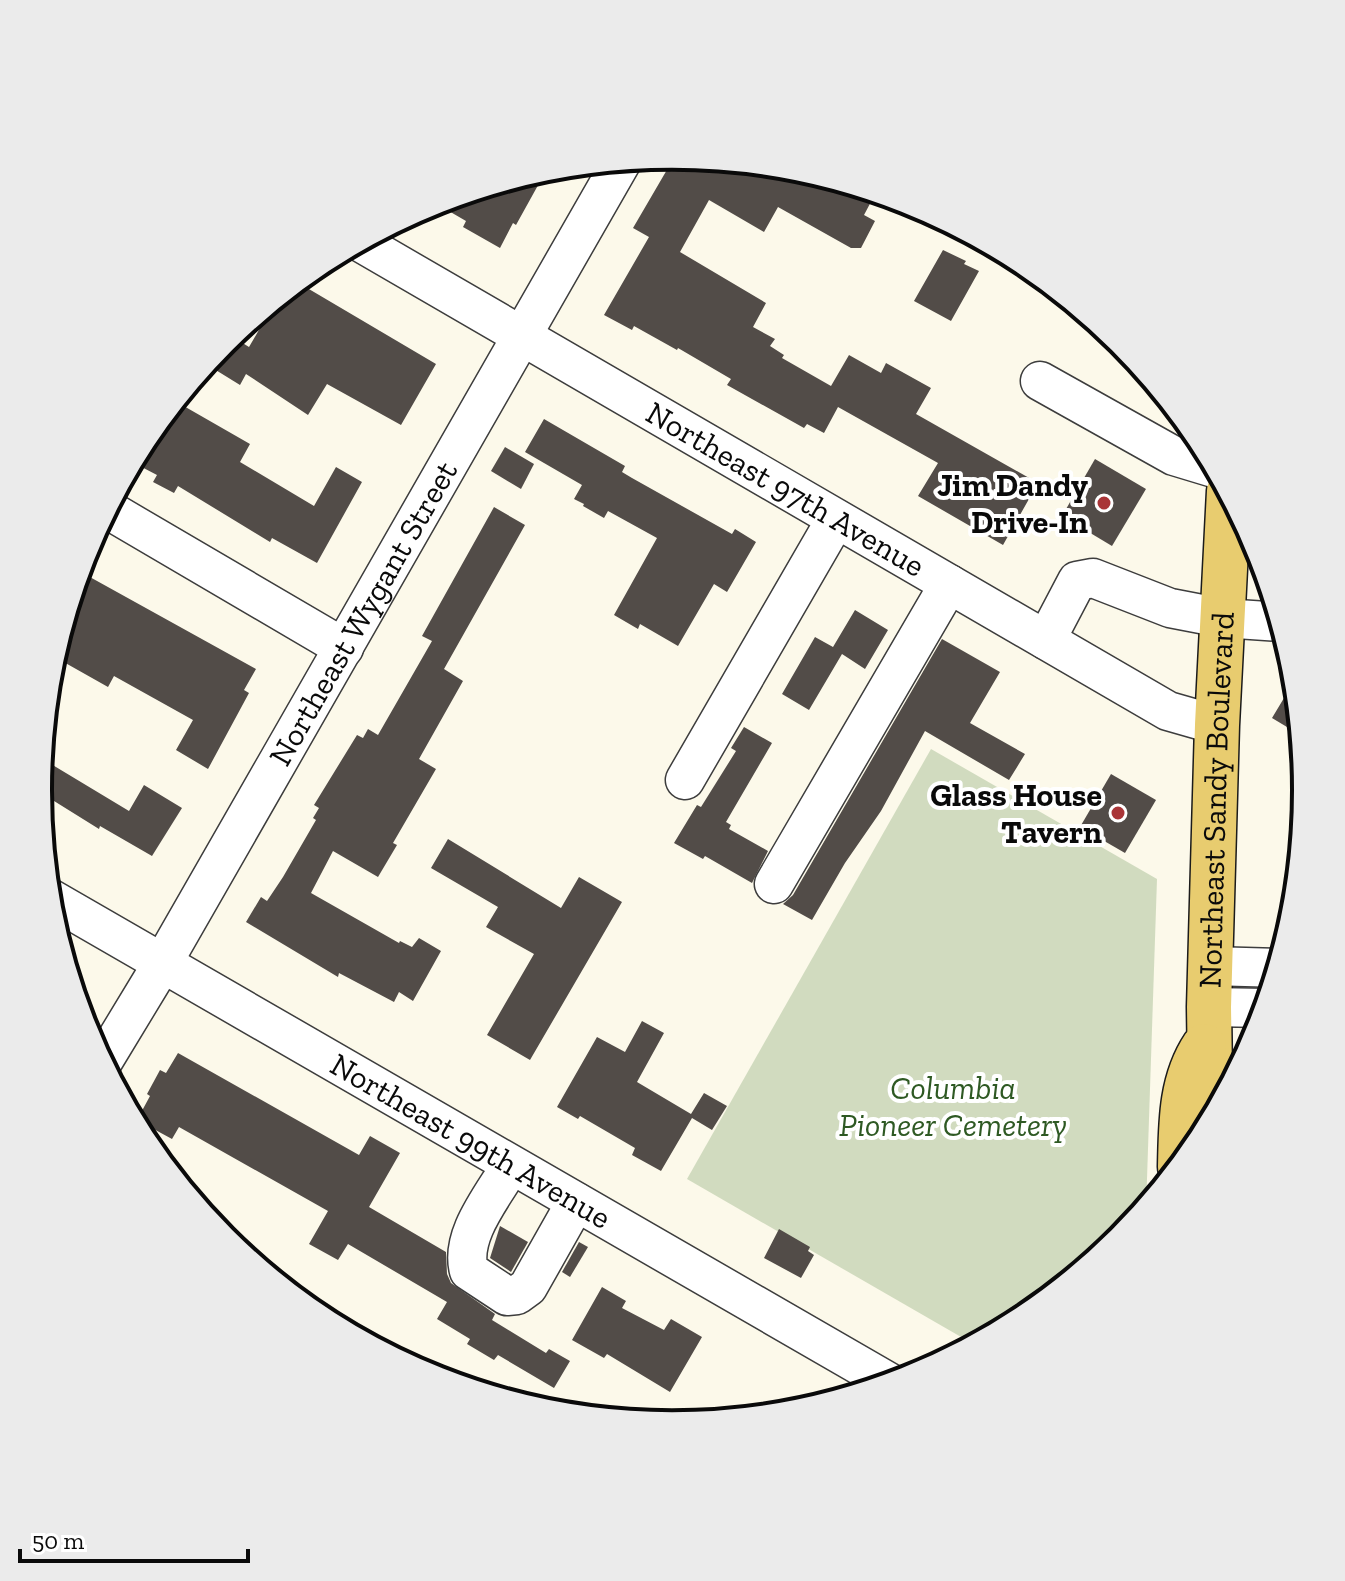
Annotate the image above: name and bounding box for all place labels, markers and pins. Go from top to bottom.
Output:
place label: Jim Dandy Drive-In [937,466,1088,541]
marker: Jim Dandy Drive-In [1095,494,1113,512]
place label: Glass House Tavern [930,776,1102,851]
marker: Glass House Tavern [1109,804,1127,822]

